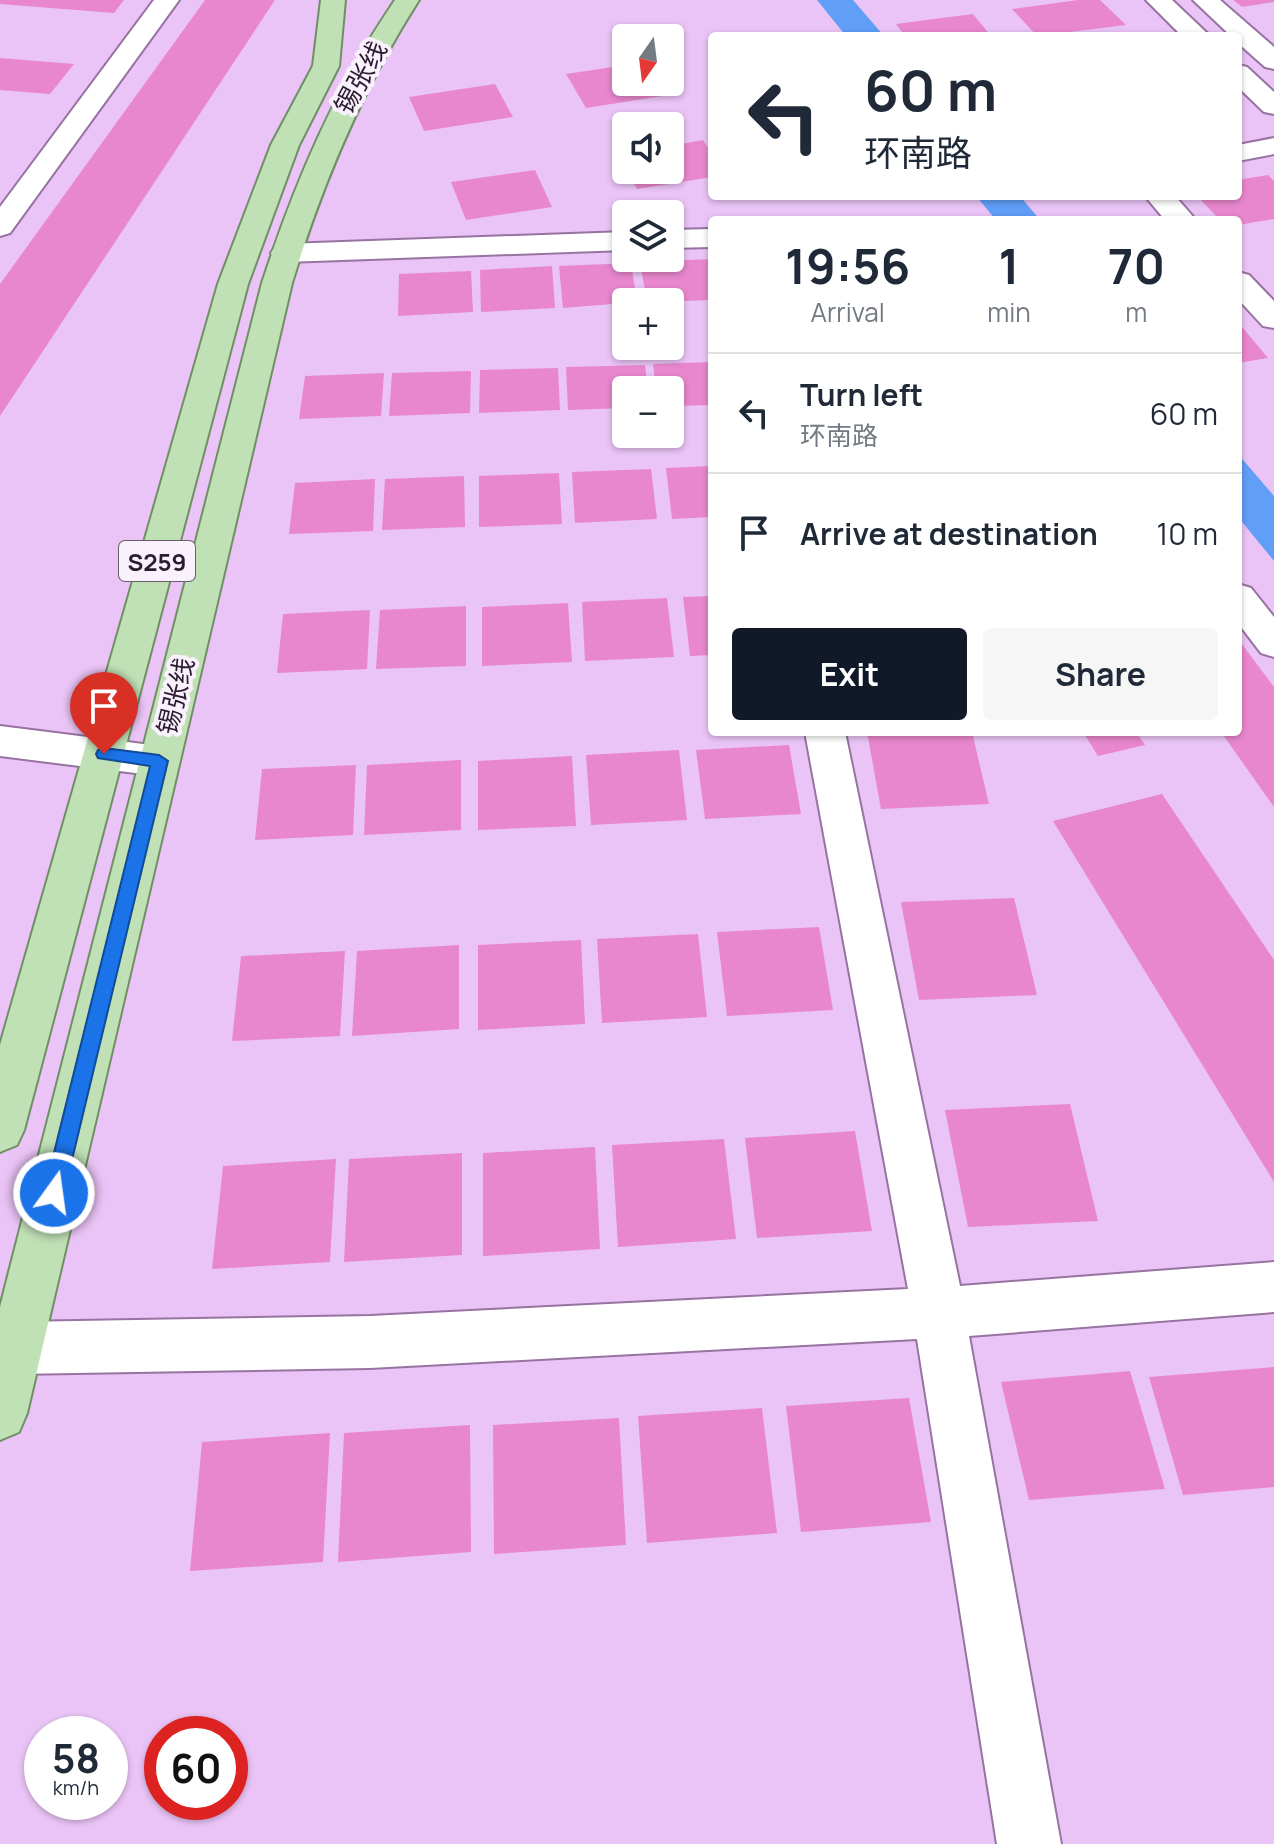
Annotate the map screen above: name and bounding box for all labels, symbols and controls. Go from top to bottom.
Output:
north arrow [612,24,684,96]
map controls [612,24,684,448]
street label: 锡张线 [325,34,395,120]
text: 60 m [864,51,997,128]
icon: left [732,64,836,168]
button: sound [612,112,684,184]
text: 环南路 [864,128,972,177]
button: layers [612,200,684,272]
text: 19:56 [785,233,910,298]
text: 1 [999,233,1020,298]
text: 70 [1108,233,1165,298]
button: + [612,288,684,360]
text: Arrival [811,294,885,330]
text: min [987,294,1031,330]
text: m [1125,294,1147,330]
text: Turn left [800,374,923,415]
button: − [612,376,684,448]
icon: left [732,391,776,435]
text: 60 m [1150,393,1218,434]
text: 环南路 [800,417,878,453]
icon: arrive [732,511,776,555]
text: Arrive at destination [800,513,1098,554]
text: 10 m [1157,513,1218,554]
road number: S259 [119,541,195,581]
button: Exit [732,628,967,720]
button: Share [983,628,1218,720]
street label: 锡张线 [148,654,202,738]
pin [70,672,138,754]
icon: arrive [82,684,126,728]
position arrow [12,1151,96,1235]
speed limit sign: 60 [144,1716,248,1820]
text: 58 [52,1730,100,1785]
text: km/h [53,1774,99,1801]

